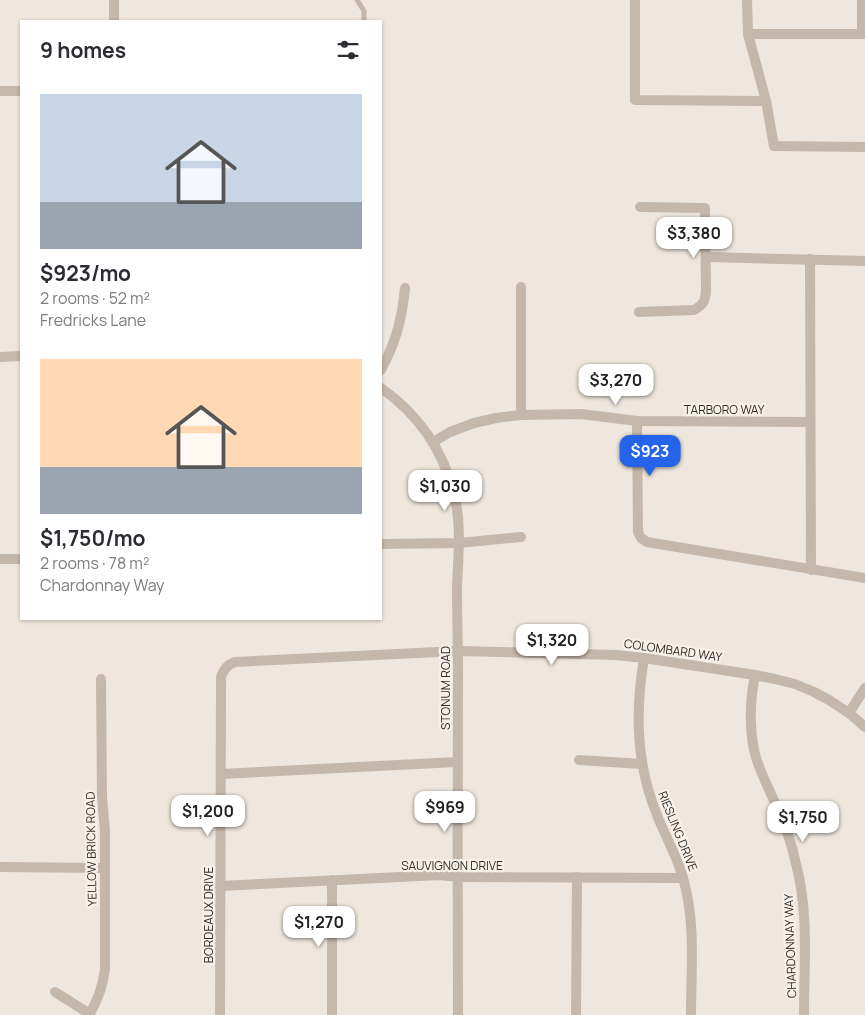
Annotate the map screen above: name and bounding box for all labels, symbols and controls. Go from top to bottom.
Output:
text: 9 homes [40,36,126,64]
icon: filters [334,36,362,64]
icon: home [156,127,246,217]
pin: $3,380 [653,216,735,259]
text: $3,380 [667,222,721,244]
text: $923/mo [40,259,131,287]
text: 2 rooms · 52 m² [40,287,150,309]
text: Fredricks Lane [40,309,146,331]
pin: $3,270 [575,364,657,406]
text: $3,270 [590,369,642,391]
icon: home [156,392,246,482]
street label: TARBORO WAY [684,401,765,418]
pin: $923 [620,434,680,477]
text: $923 [631,440,669,462]
pin: $1,030 [404,470,486,512]
text: $1,030 [419,475,471,497]
text: $1,750/mo [40,524,145,552]
text: 2 rooms · 78 m² [40,552,149,574]
text: Chardonnay Way [40,574,165,596]
pin: $1,320 [511,624,593,666]
text: $1,320 [527,629,577,651]
street label: COLOMBARD WAY [623,635,723,665]
street label: STONUM ROAD [437,646,454,730]
street label: RIESLING DRIVE [654,789,702,874]
pin: $969 [415,790,475,833]
street label: YELLOW BRICK ROAD [82,791,100,907]
pin: $1,200 [167,794,249,837]
text: $969 [425,796,465,818]
text: $1,200 [182,800,234,822]
pin: $1,750 [762,800,844,843]
text: $1,750 [778,806,828,828]
street label: SAUVIGNON DRIVE [401,857,503,874]
street label: BORDEAUX DRIVE [200,867,217,963]
street label: CHARDONNAY WAY [780,893,800,999]
pin: $1,270 [278,906,360,948]
text: $1,270 [294,911,344,933]

